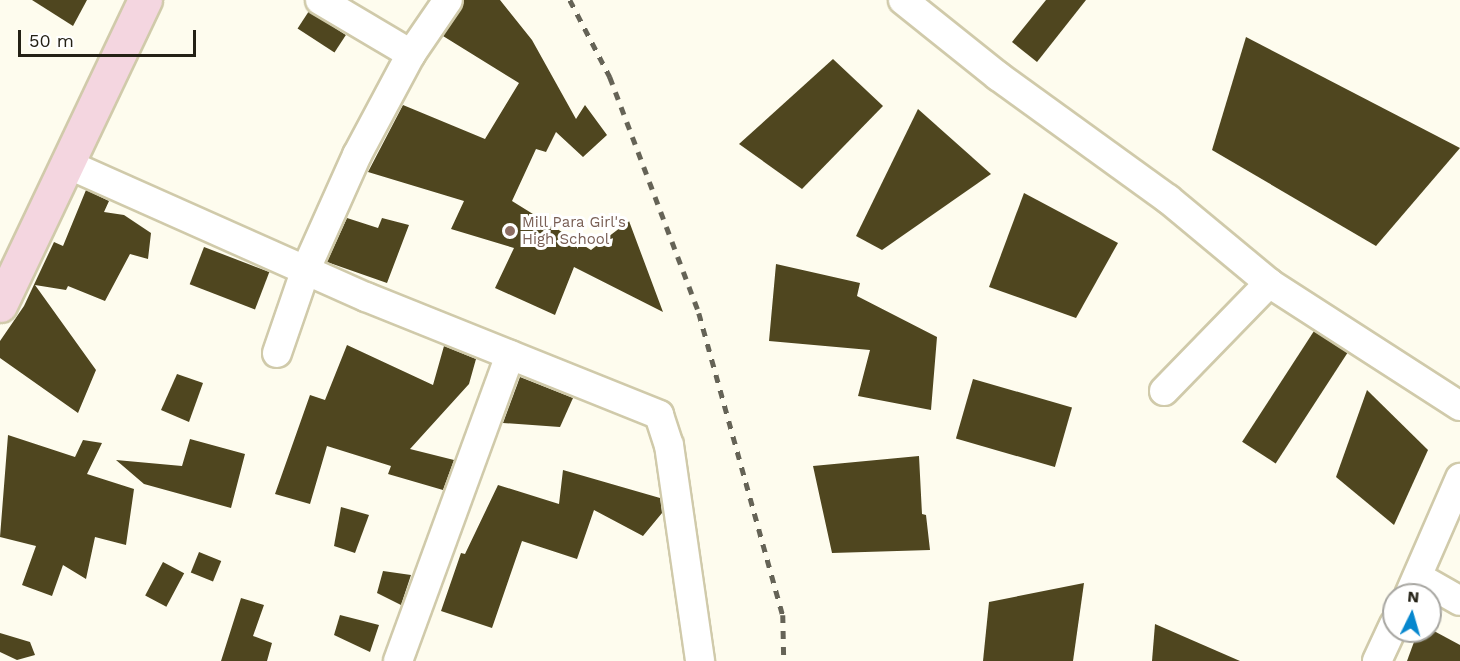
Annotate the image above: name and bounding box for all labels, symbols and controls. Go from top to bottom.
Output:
scale bar [21,18,200,56]
text: 50 m [29,30,74,51]
place label: Mill Para Girl's High School [522,213,627,248]
marker: Mill Para Girl's High School [503,224,517,238]
north arrow [1382,583,1442,643]
text: N [1407,587,1420,607]

